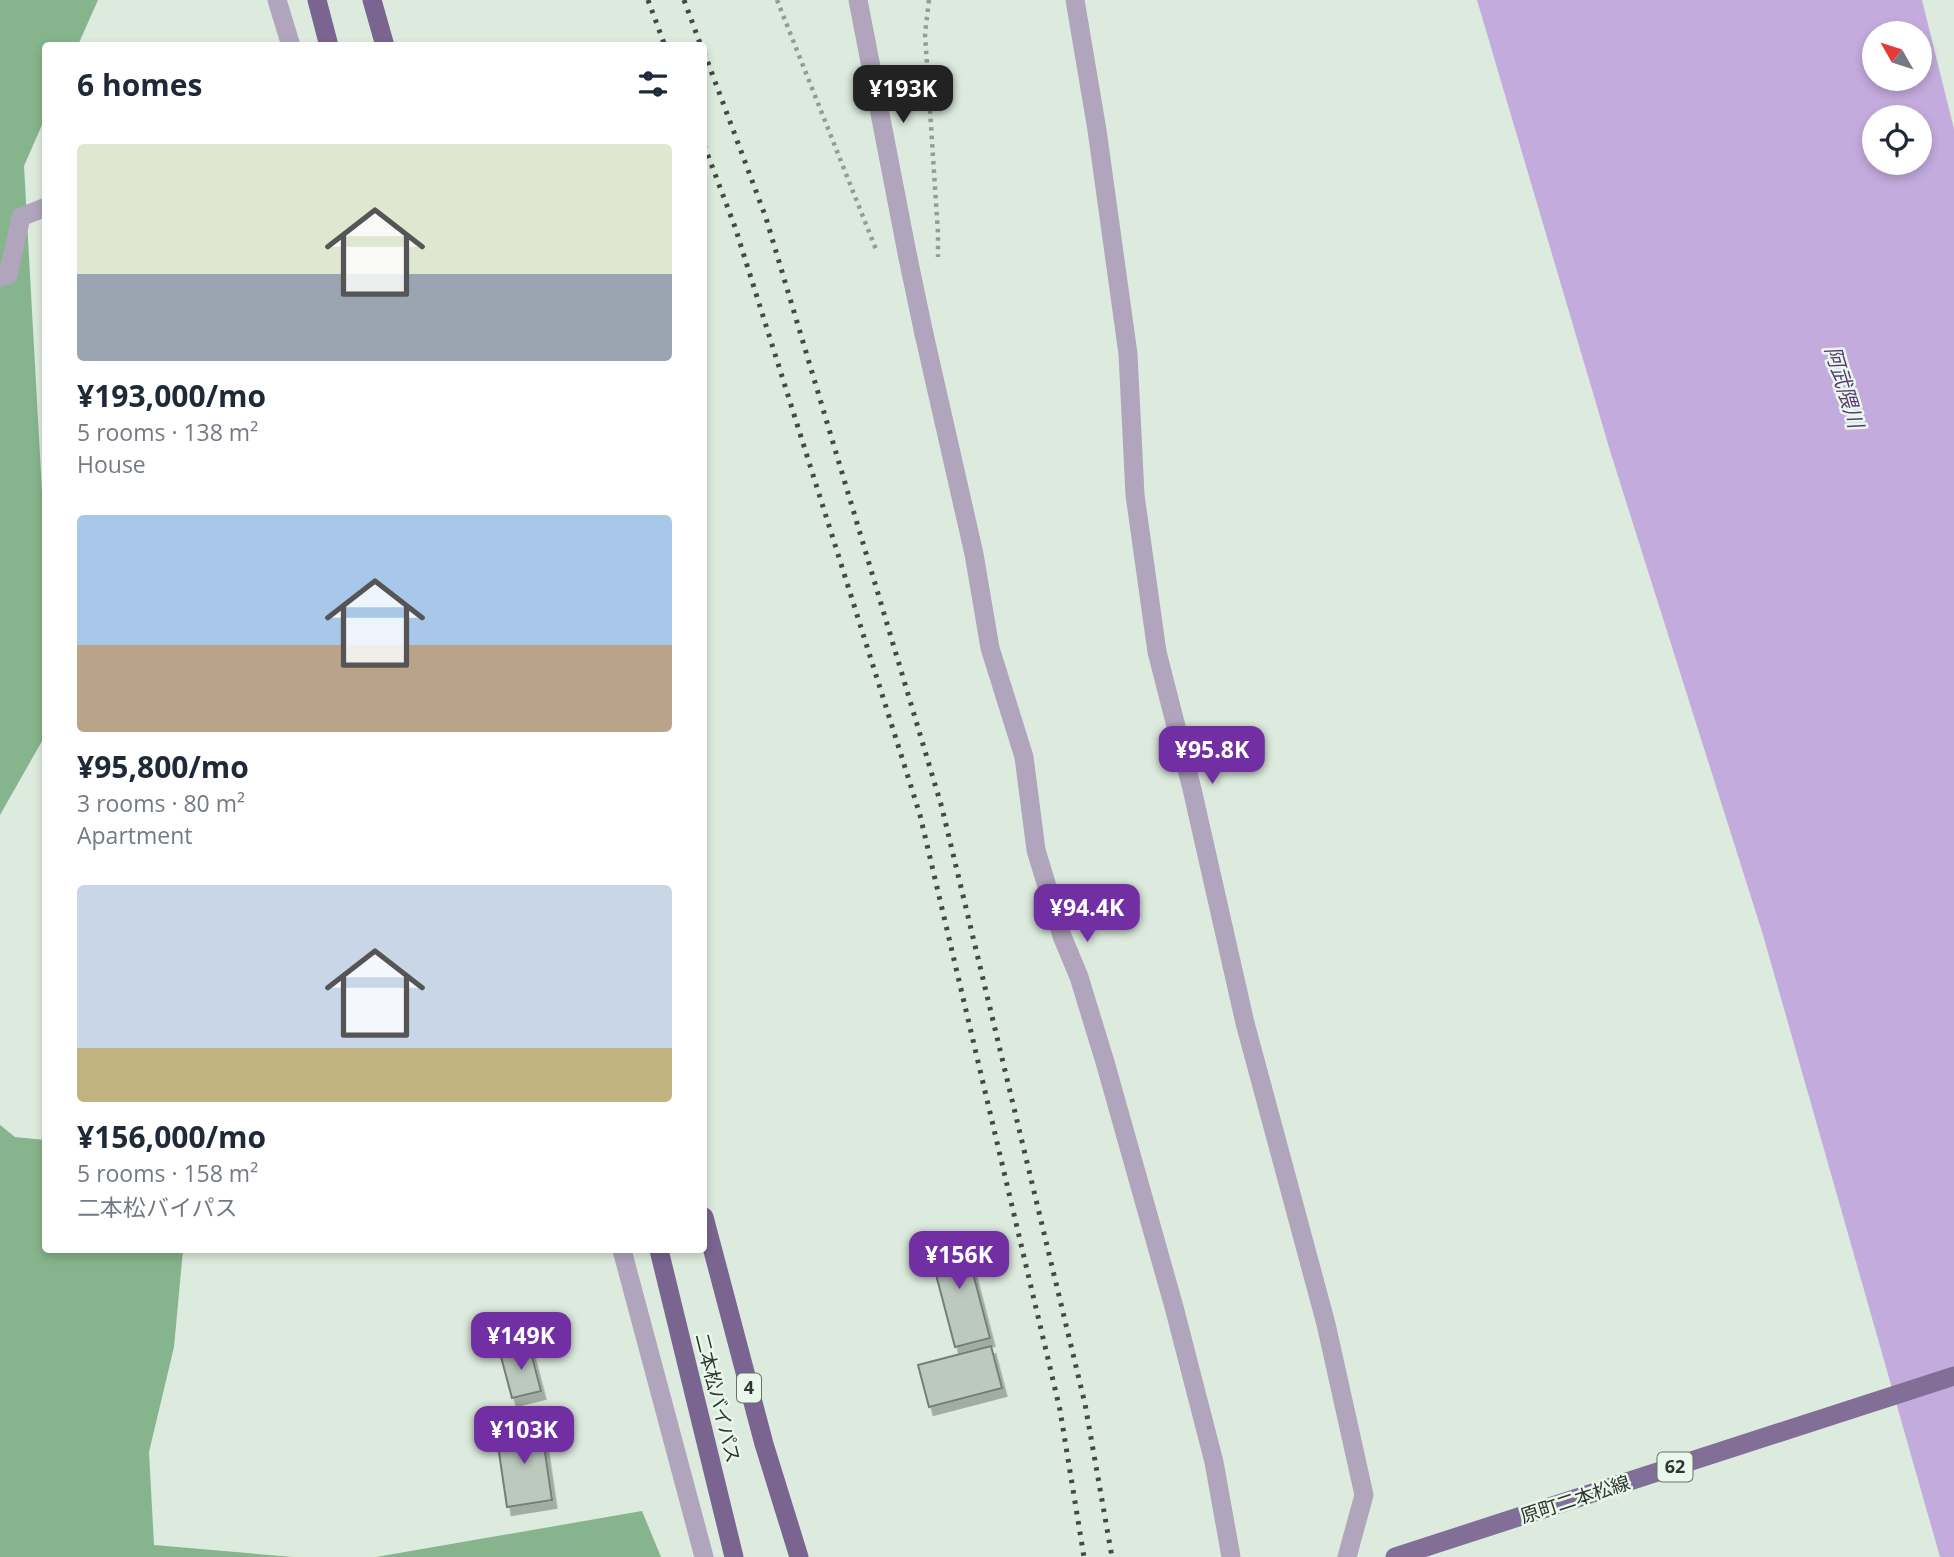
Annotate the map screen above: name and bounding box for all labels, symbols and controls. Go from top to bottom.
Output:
north arrow [1862,21,1932,91]
map controls [1862,21,1932,175]
text: 6 homes [77,64,202,105]
icon: filters [634,65,672,103]
pin: ¥193K [854,66,952,125]
text: ¥193K [869,72,937,104]
button: locate [1862,105,1932,175]
icon: home [312,189,438,315]
water label: 阿武隈川 [1819,342,1871,433]
text: ¥193,000/mo [77,375,266,416]
text: 5 rooms · 138 m² [77,416,258,448]
text: House [77,448,146,480]
icon: home [312,560,438,686]
pin: ¥95.8K [1155,726,1269,786]
text: ¥95.8K [1175,733,1249,765]
text: ¥95,800/mo [77,746,249,787]
text: 3 rooms · 80 m² [77,787,245,819]
text: Apartment [77,819,193,851]
pin: ¥94.4K [1030,884,1144,944]
text: ¥94.4K [1050,891,1124,923]
icon: home [312,930,438,1056]
text: ¥156,000/mo [77,1116,266,1157]
text: 5 rooms · 158 m² [77,1157,258,1189]
text: 二本松バイパス [77,1191,238,1223]
pin: ¥156K [910,1232,1008,1291]
text: ¥156K [925,1238,993,1270]
pin: ¥149K [472,1312,570,1372]
text: ¥149K [487,1319,555,1351]
street label: 二本松バイパス [689,1331,747,1465]
road number: 4 [737,1373,761,1402]
pin: ¥103K [475,1406,573,1466]
text: ¥103K [490,1413,558,1445]
road number: 62 [1658,1452,1692,1482]
street label: 原町二本松線 [1517,1469,1633,1529]

